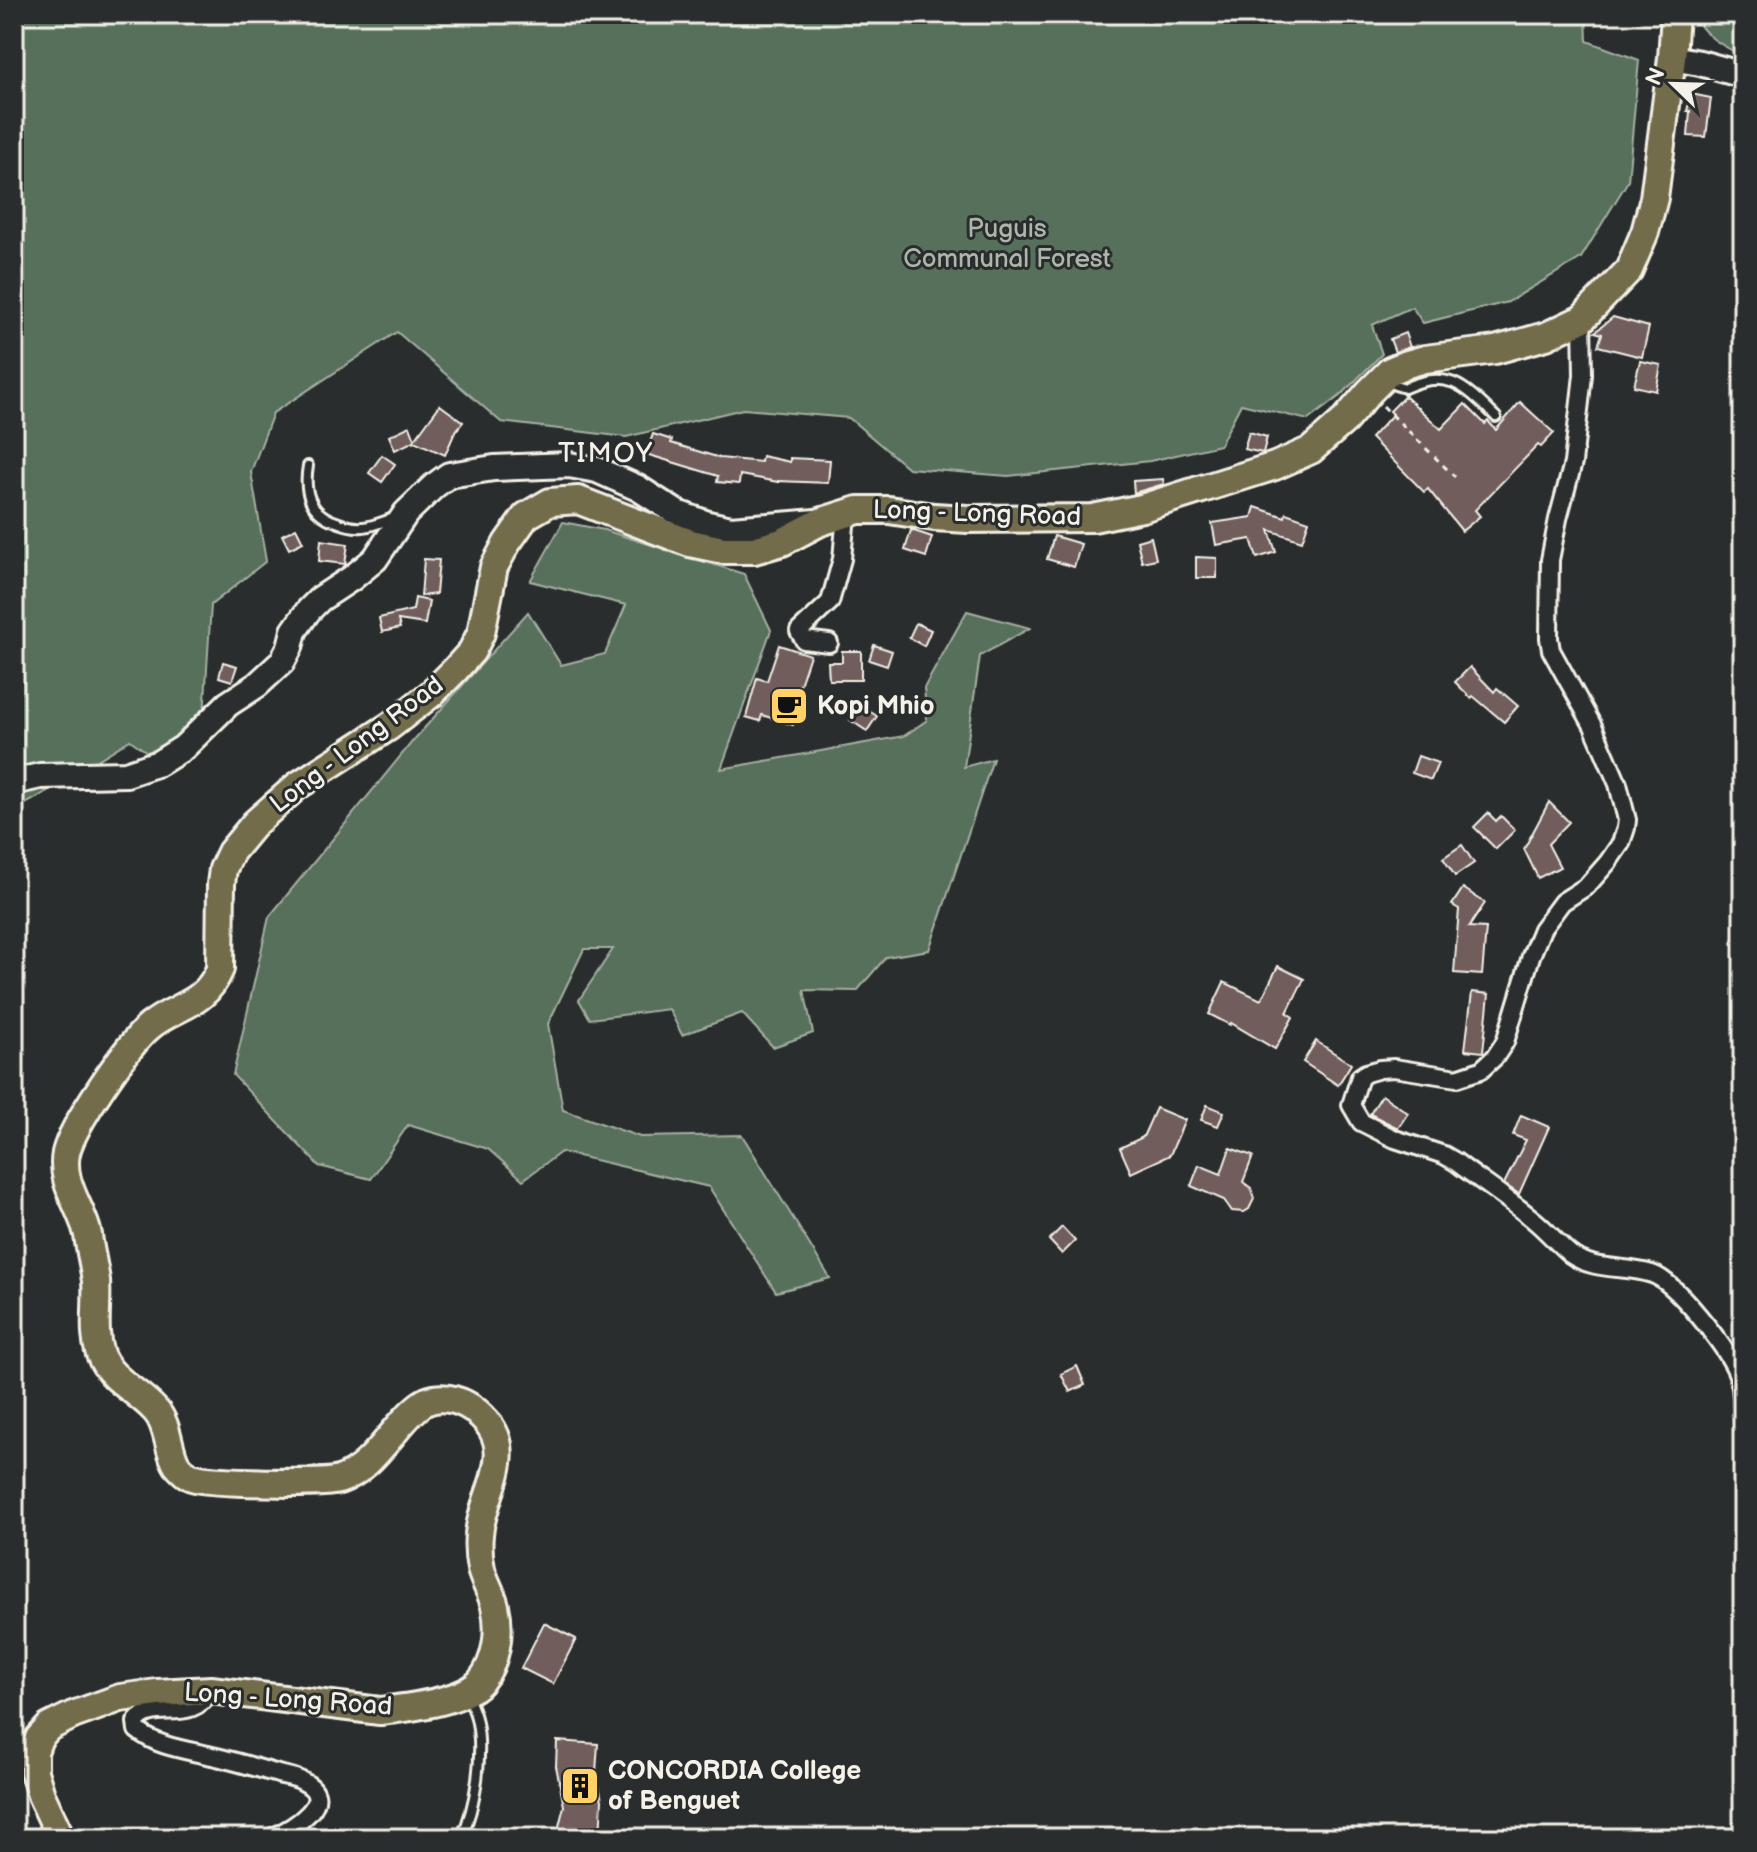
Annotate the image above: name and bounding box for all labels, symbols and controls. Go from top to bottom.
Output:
north arrow [1633,44,1713,124]
text: N [1640,64,1672,90]
park label: Puguis Communal Forest [903,214,1111,275]
district label: TIMOY [558,437,654,470]
street label: Long - Long Road [872,495,1082,533]
street label: Long - Long Road [264,670,450,820]
cafe icon: Kopi Mhio [768,685,810,727]
place label: Kopi Mhio [817,691,935,722]
street label: Long - Long Road [183,1677,393,1723]
place label: CONCORDIA College of Benguet [608,1756,861,1817]
building icon: CONCORDIA College of Benguet [559,1765,601,1807]

